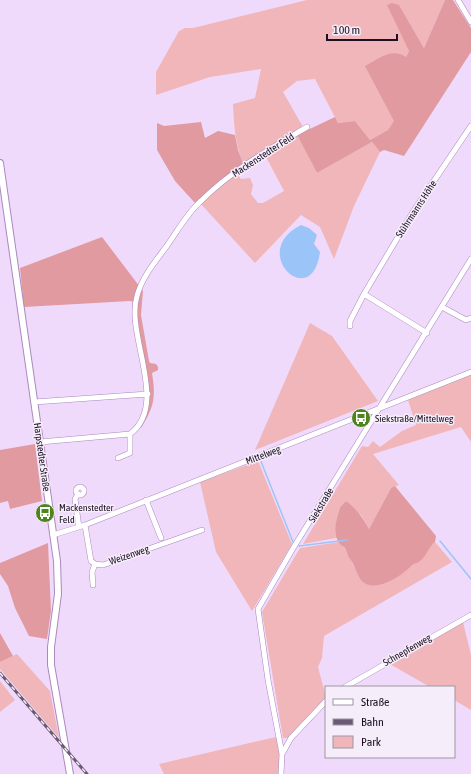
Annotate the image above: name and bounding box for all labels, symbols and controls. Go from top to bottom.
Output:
scale bar [327,16,397,42]
text: 100 m [333,23,360,37]
street label: Mackenstedter Feld [230,131,296,179]
street label: Stührmanns Höhe [393,178,439,240]
bus stop icon: Siekstraße/Mittelweg [350,407,372,429]
place label: Siekstraße/Mittelweg [375,413,454,424]
street label: Harpstedter Straße [32,422,52,492]
street label: Mittelweg [244,443,283,467]
street label: Siekstraße [306,485,336,524]
bus stop icon: Mackenstedter Feld [34,502,56,524]
place label: Mackenstedter Feld [59,502,114,525]
street label: Weizenweg [108,543,151,567]
street label: Schnepfenweg [381,631,434,668]
legend [325,686,455,758]
text: Straße [361,695,389,709]
text: Bahn [361,715,384,729]
text: Park [361,735,382,749]

